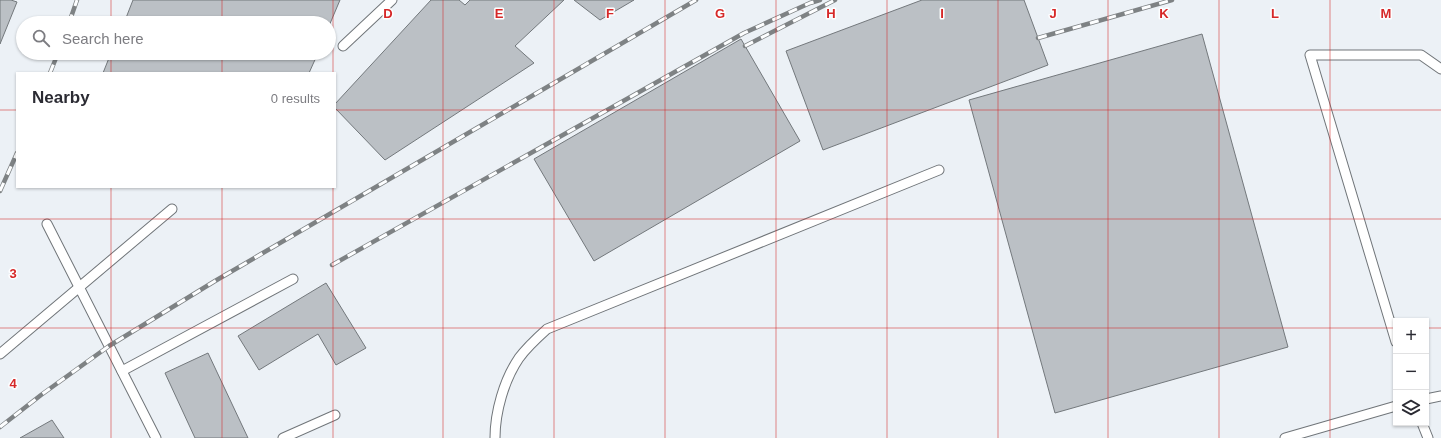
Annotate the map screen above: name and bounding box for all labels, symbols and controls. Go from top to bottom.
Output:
text: D [383,6,393,21]
text: E [495,6,504,21]
text: F [606,6,614,21]
text: G [715,6,725,21]
text: H [826,6,836,21]
text: I [940,6,944,21]
text: J [1049,6,1057,21]
text: K [1159,6,1169,21]
text: L [1271,6,1279,21]
text: M [1381,6,1391,21]
search box [16,16,336,60]
icon: search [30,27,52,49]
text: Search here [62,30,144,47]
text: Nearby [32,88,90,107]
text: 0 results [271,91,320,106]
text: 3 [9,266,17,281]
map controls [1393,318,1429,426]
button: + [1393,318,1429,354]
button: − [1393,354,1429,390]
text: 4 [9,376,17,391]
button: layers [1393,390,1429,426]

